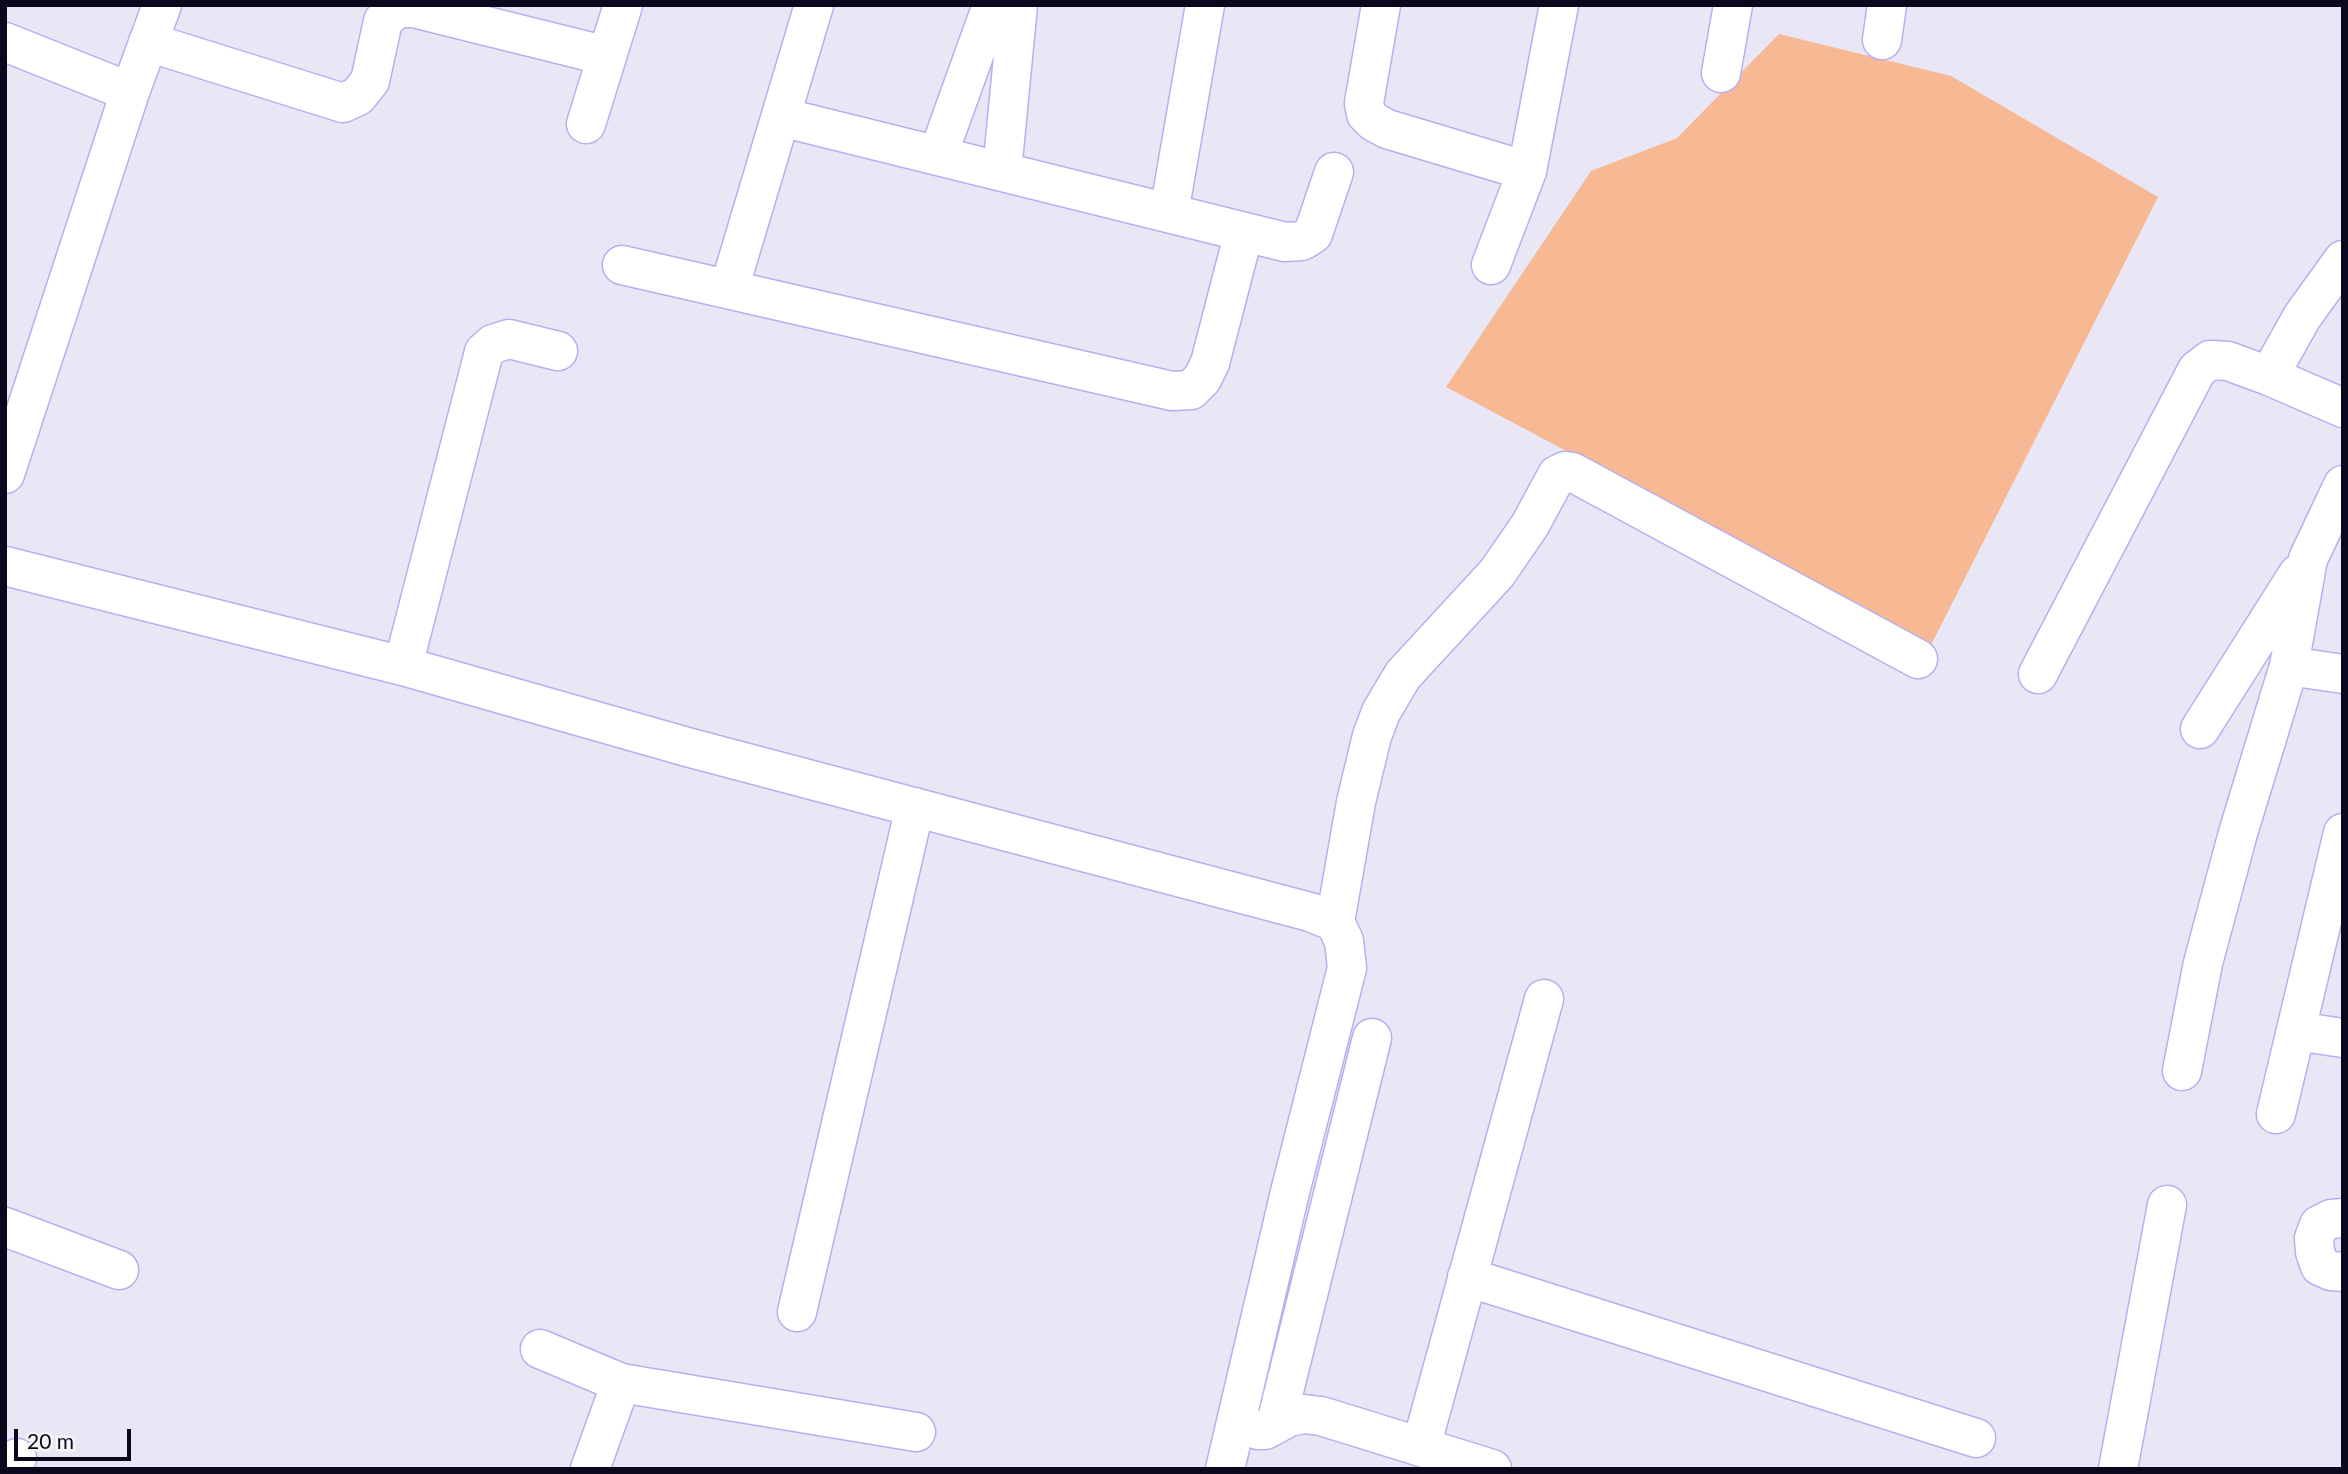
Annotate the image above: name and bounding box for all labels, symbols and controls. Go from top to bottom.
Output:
scale bar [18,1414,135,1458]
text: 20 m [27,1428,74,1453]

